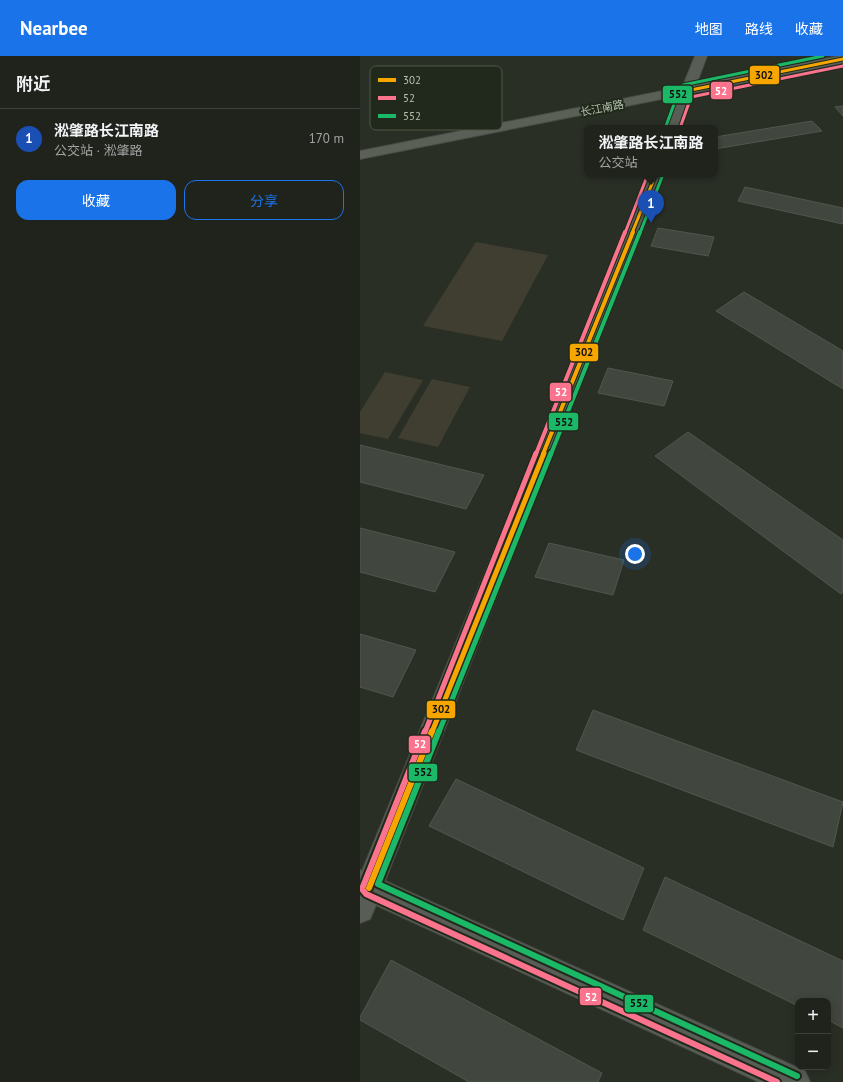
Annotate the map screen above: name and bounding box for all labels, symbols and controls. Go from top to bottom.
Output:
text: Nearbee [20,16,88,40]
text: 地图 [695,20,723,38]
text: 路线 [745,20,773,38]
text: 收藏 [795,20,823,38]
line badge: 302 [749,65,780,85]
legend [370,66,502,130]
text: 302 [755,68,773,82]
text: 附近 [16,73,50,95]
text: 302 [403,73,421,87]
line badge: 52 [710,81,733,100]
text: 52 [715,84,727,98]
line badge: 552 [662,85,693,104]
text: 552 [669,87,687,101]
text: 52 [403,91,415,105]
street label: 长江南路 [579,97,625,119]
text: 552 [403,109,421,123]
text: 淞肇路长江南路 [54,121,159,140]
popup [584,125,718,177]
text: 1 [25,130,33,147]
text: 170 m [309,130,344,147]
text: 淞肇路长江南路 [598,133,704,152]
text: 公交站 · 淞肇路 [54,142,142,159]
text: 公交站 [598,154,638,171]
button: 收藏 [16,180,176,220]
button: 分享 [184,180,344,220]
pin: 1 [638,190,664,223]
line badge: 302 [569,343,599,362]
text: 302 [575,345,593,359]
line badge: 52 [549,382,572,402]
text: 52 [555,385,567,399]
line badge: 552 [548,412,579,431]
text: 552 [555,415,573,429]
your location [625,544,645,564]
line badge: 302 [426,700,456,719]
text: 302 [432,702,450,716]
line badge: 52 [408,735,431,754]
text: 52 [414,737,426,751]
line badge: 552 [408,763,438,782]
text: 552 [414,765,432,779]
line badge: 52 [579,987,602,1006]
text: 52 [585,990,597,1004]
line badge: 552 [624,994,654,1013]
text: 552 [630,996,648,1010]
map controls [795,998,831,1070]
button: + [795,998,831,1034]
button: − [795,1034,831,1070]

